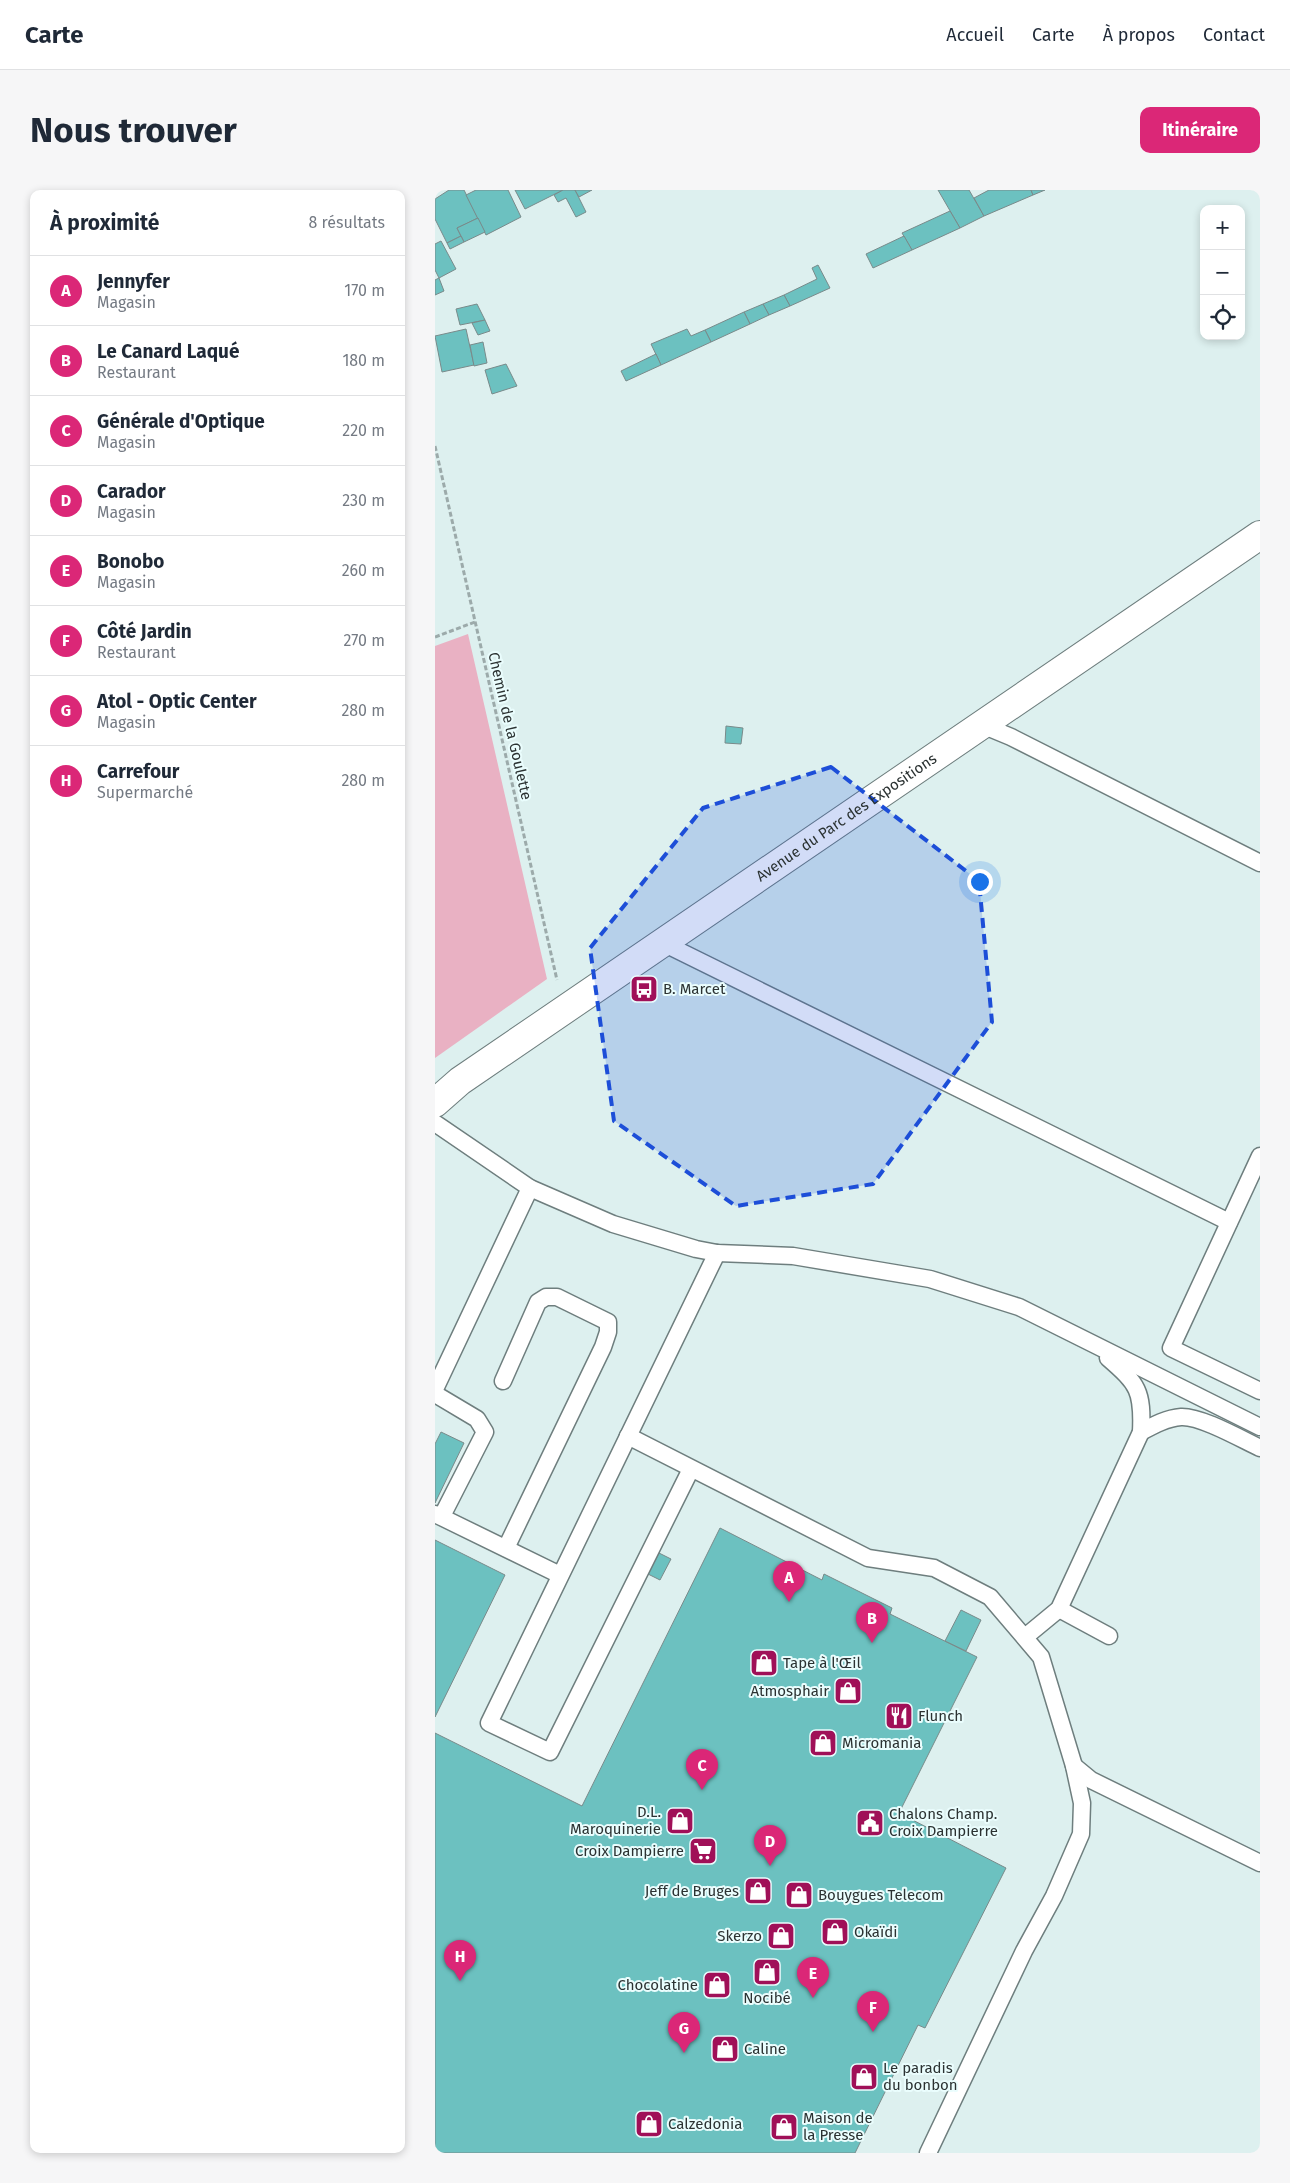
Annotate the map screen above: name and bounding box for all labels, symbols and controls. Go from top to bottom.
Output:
text: Carte [25,21,83,49]
text: Accueil [946,24,1004,46]
text: Carte [1032,24,1075,46]
text: À propos [1103,24,1175,46]
text: Contact [1203,24,1265,46]
button: Itinéraire [1140,107,1260,153]
text: Nous trouver [30,109,237,151]
map controls [1200,205,1245,340]
button: + [1200,205,1245,250]
text: À proximité [50,210,159,236]
text: 8 résultats [308,213,385,232]
button: − [1200,250,1245,295]
text: Jennyfer [97,270,170,293]
text: A [61,281,71,300]
text: 170 m [344,281,385,300]
text: Magasin [97,293,156,312]
button: locate [1200,295,1245,340]
text: Le Canard Laqué [97,340,239,363]
text: B [61,351,71,370]
text: 180 m [342,351,385,370]
text: Restaurant [97,363,176,382]
text: Générale d'Optique [97,410,265,433]
text: C [61,421,71,440]
text: 220 m [342,421,385,440]
text: Magasin [97,433,156,452]
text: Carador [97,480,166,503]
text: D [61,491,71,510]
text: 230 m [342,491,385,510]
text: Magasin [97,503,156,522]
text: Bonobo [97,550,164,573]
text: E [62,561,70,580]
text: 260 m [342,561,385,580]
text: Magasin [97,573,156,592]
text: Côté Jardin [97,620,192,643]
text: F [62,631,70,650]
text: 270 m [343,631,385,650]
text: Restaurant [97,643,176,662]
street label: Chemin de la Goulette [484,650,536,802]
text: Atol - Optic Center [97,690,257,713]
text: G [61,701,71,720]
text: 280 m [341,701,385,720]
text: Magasin [97,713,156,732]
street label: Avenue du Parc des Expositions [753,749,940,885]
text: Carrefour [97,760,179,783]
text: H [61,771,71,790]
text: 280 m [341,771,385,790]
text: Supermarché [97,783,193,802]
your location [967,869,993,895]
bus stop icon: B. Marcet [629,974,659,1004]
place label: B. Marcet [663,980,726,998]
pin: A [773,1561,805,1602]
pin: B [856,1602,888,1643]
shop icon: Tape à l'Œil [749,1648,779,1678]
place label: Tape à l'Œil [783,1654,862,1672]
shop icon: Atmosphair [833,1676,863,1706]
place label: Atmosphair [750,1682,829,1700]
restaurant icon: Flunch [884,1701,914,1731]
place label: Flunch [918,1707,963,1725]
shop icon: Micromania [808,1728,838,1758]
place label: Micromania [842,1734,921,1752]
pin: C [686,1749,718,1790]
place label: D.L. Maroquinerie [570,1803,661,1838]
place label: Chalons Champ. Croix Dampierre [889,1805,998,1840]
shop icon: D.L. Maroquinerie [665,1806,695,1836]
public building icon: Chalons Champ. Croix Dampierre [855,1808,885,1838]
pin: D [754,1825,786,1866]
supermarket icon: Croix Dampierre [688,1836,718,1866]
place label: Croix Dampierre [575,1842,684,1860]
shop icon: Jeff de Bruges [743,1876,773,1906]
shop icon: Bouygues Telecom [784,1880,814,1910]
place label: Jeff de Bruges [645,1882,739,1900]
place label: Bouygues Telecom [818,1886,944,1904]
shop icon: Okaïdi [820,1917,850,1947]
shop icon: Skerzo [766,1921,796,1951]
place label: Okaïdi [854,1923,897,1941]
place label: Skerzo [717,1927,762,1945]
pin: H [444,1940,476,1981]
shop icon: Nocibé [752,1957,782,1987]
pin: E [797,1957,829,1998]
shop icon: Chocolatine [702,1970,732,2000]
place label: Chocolatine [617,1976,698,1994]
place label: Nocibé [743,1989,791,2007]
pin: F [857,1991,889,2032]
pin: G [668,2012,700,2053]
shop icon: Caline [710,2034,740,2064]
place label: Caline [744,2040,786,2058]
place label: Le paradis du bonbon [883,2059,958,2094]
shop icon: Le paradis du bonbon [849,2062,879,2092]
shop icon: Calzedonia [634,2109,664,2139]
place label: Maison de la Presse [803,2109,873,2144]
shop icon: Maison de la Presse [769,2112,799,2142]
place label: Calzedonia [668,2115,742,2133]

